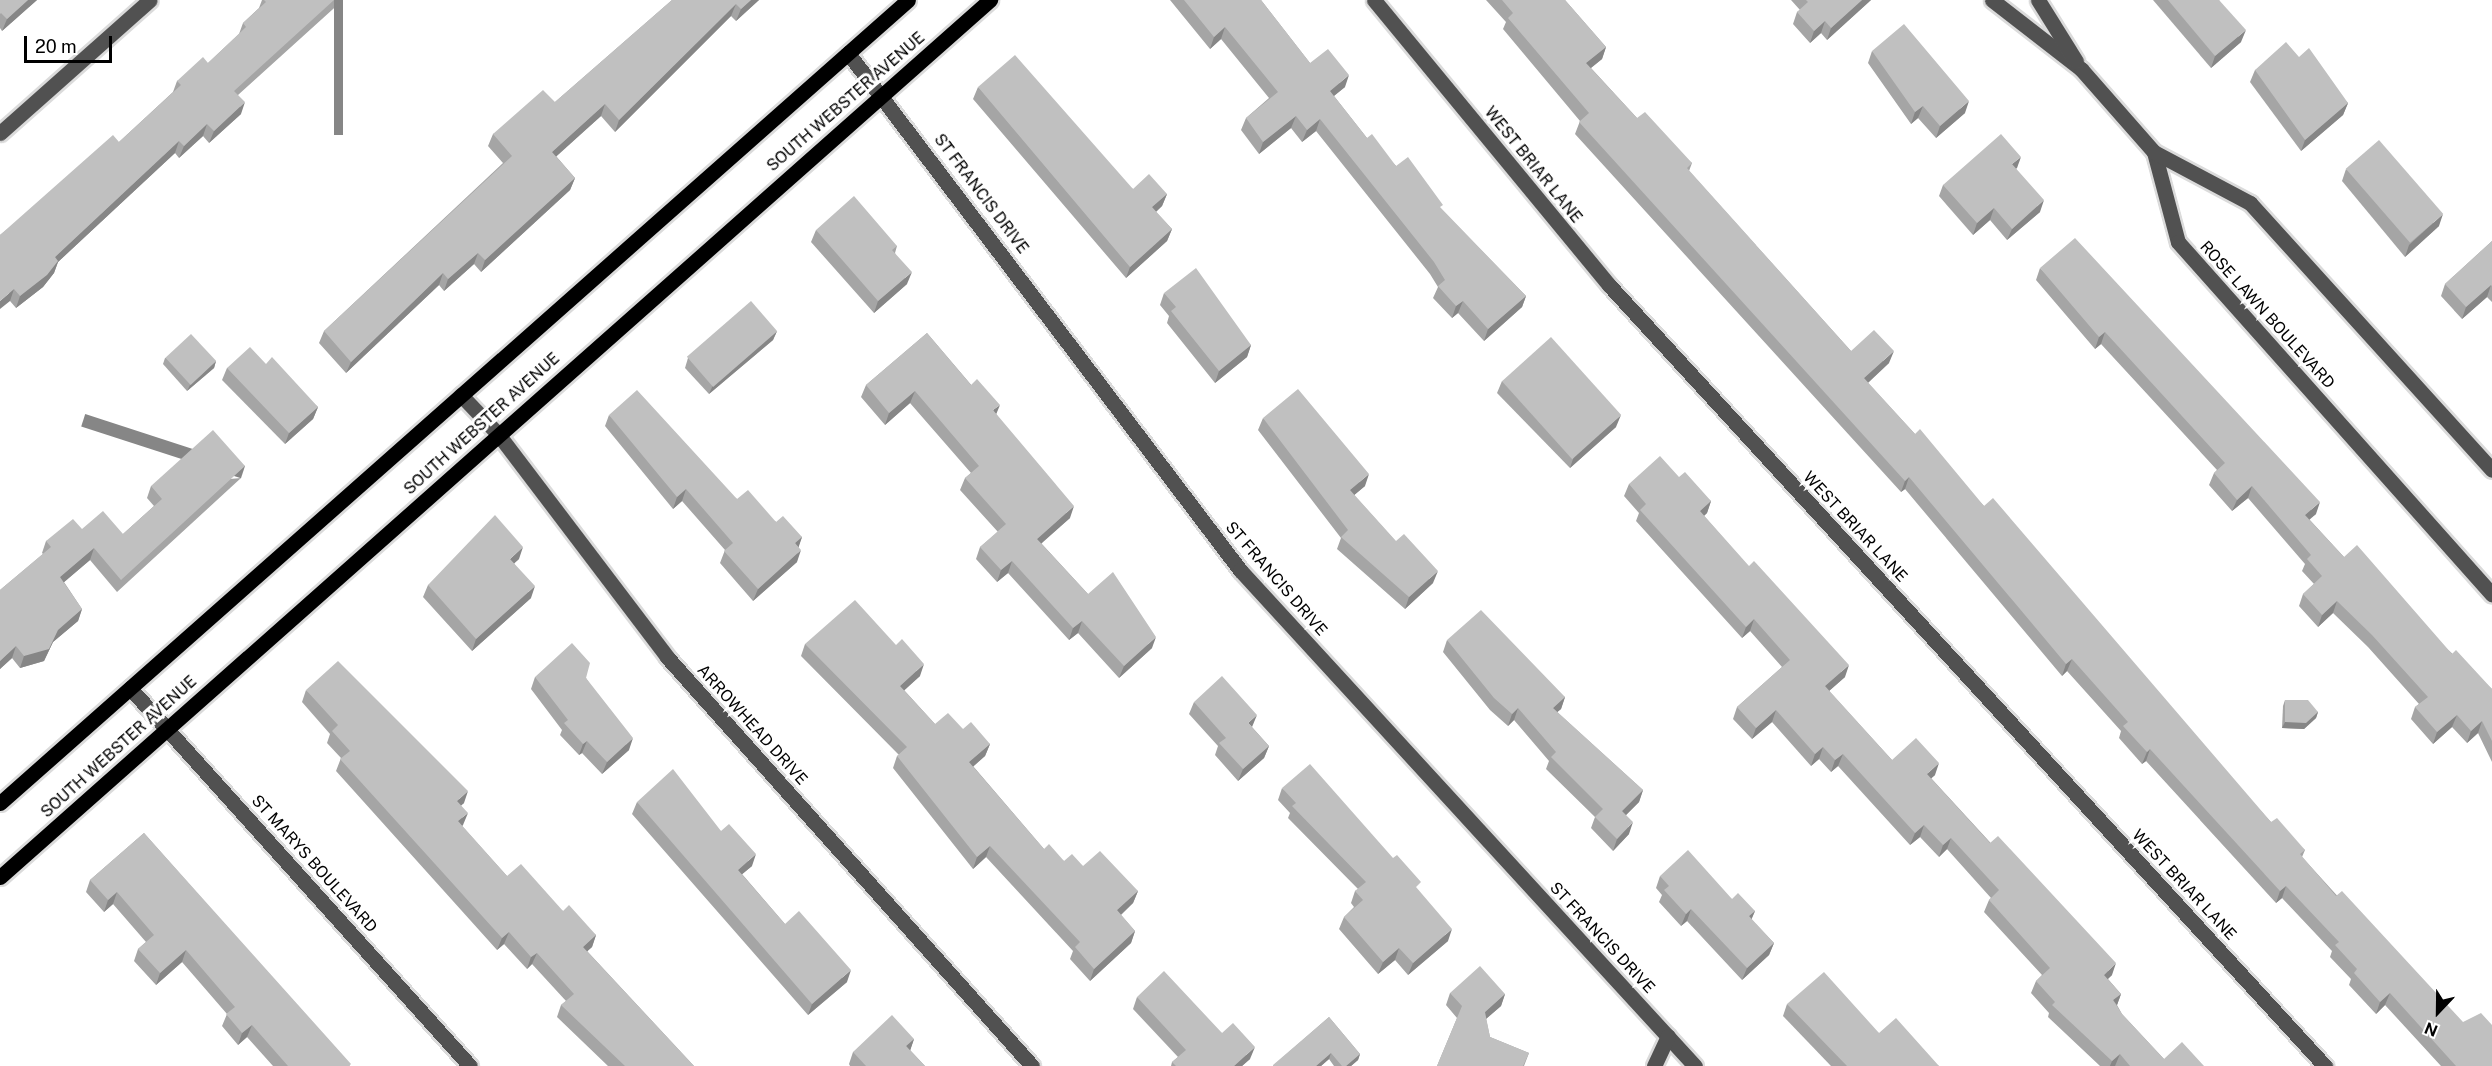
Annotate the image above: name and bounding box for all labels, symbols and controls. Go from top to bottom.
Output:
scale bar [27,24,116,62]
street label: SOUTH WEBSTER AVENUE [763,28,929,176]
text: 20 m [35,36,77,57]
street label: WEST BRIAR LANE [1480,103,1586,227]
street label: ST FRANCIS DRIVE [930,130,1032,258]
street label: ROSE LAWN BOULEVARD [2196,237,2338,393]
street label: SOUTH WEBSTER AVENUE [400,349,564,499]
street label: WEST BRIAR LANE [1799,468,1911,586]
street label: ST FRANCIS DRIVE [1221,518,1331,640]
street label: ARROWHEAD DRIVE [693,661,811,789]
street label: SOUTH WEBSTER AVENUE [37,672,201,822]
street label: ST MARYS BOULEVARD [247,791,381,937]
street label: WEST BRIAR LANE [2128,826,2240,944]
street label: ST FRANCIS DRIVE [1546,878,1658,998]
north arrow [2408,982,2468,1042]
text: N [2422,1018,2440,1040]

